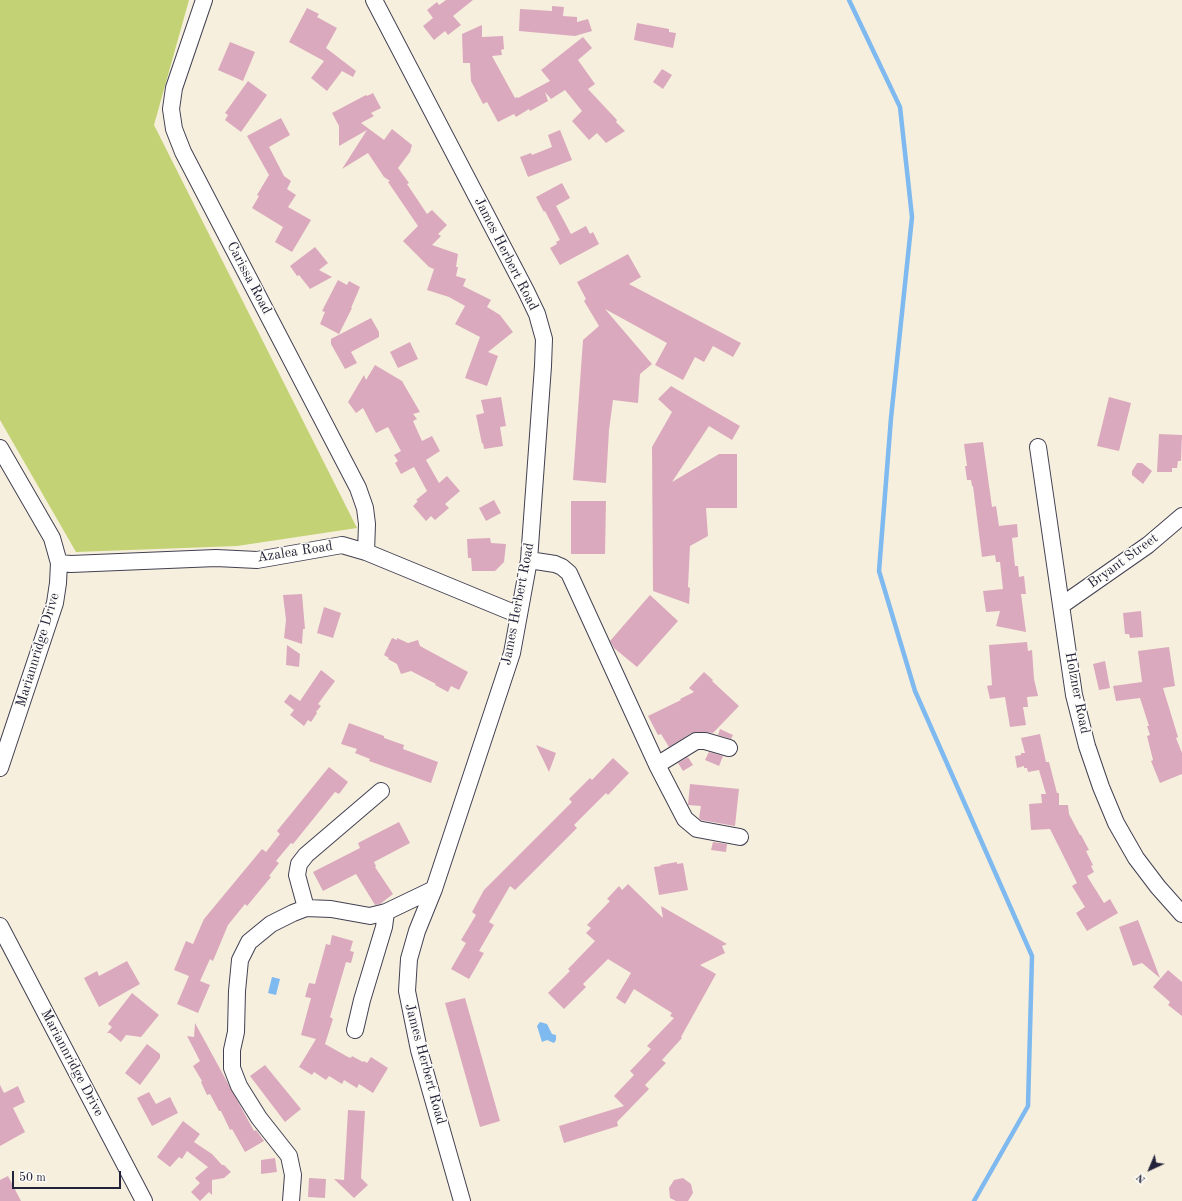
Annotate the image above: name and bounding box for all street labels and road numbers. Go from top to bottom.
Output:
street label: James Herbert Road [470,195,542,313]
street label: Carissa Road [223,239,275,317]
street label: Bryant Street [1085,530,1161,592]
street label: Azalea Road [256,538,334,566]
street label: James Herbert Road [498,541,538,667]
street label: Mariannridge Drive [13,591,63,709]
street label: Holzner Road [1061,651,1093,735]
street label: James Herbert Road [401,1002,449,1126]
street label: Mariannridge Drive [37,1007,107,1119]

